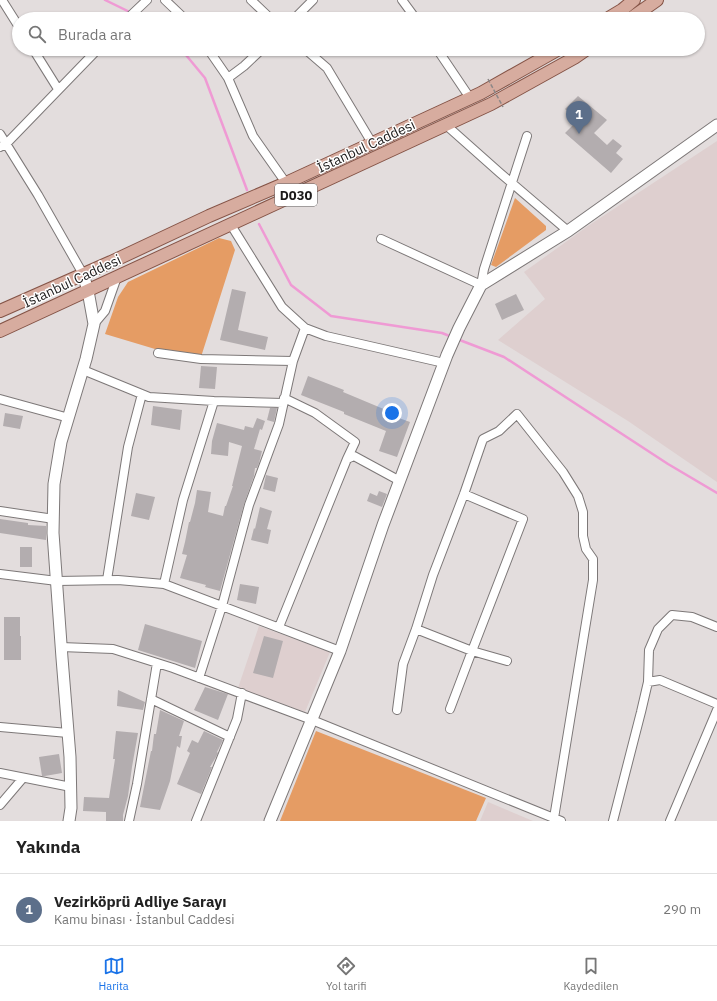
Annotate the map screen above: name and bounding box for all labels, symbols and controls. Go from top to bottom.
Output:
search box [12,12,705,56]
icon: search [26,23,48,45]
text: Burada ara [58,25,132,44]
pin: 1 [566,101,592,134]
street label: İstanbul Caddesi [314,115,418,177]
road number: D030 [275,184,317,206]
street label: İstanbul Caddesi [20,250,124,312]
your location [382,403,402,423]
text: Yakında [16,836,80,858]
text: Vezirköprü Adliye Sarayı [54,892,227,911]
text: 1 [25,901,33,918]
text: 290 m [663,901,701,918]
text: Kamu binası · İstanbul Caddesi [54,911,235,928]
tab: Harita [99,955,129,993]
tab: Yol tarifi [326,955,366,993]
tab: Kaydedilen [564,955,618,993]

